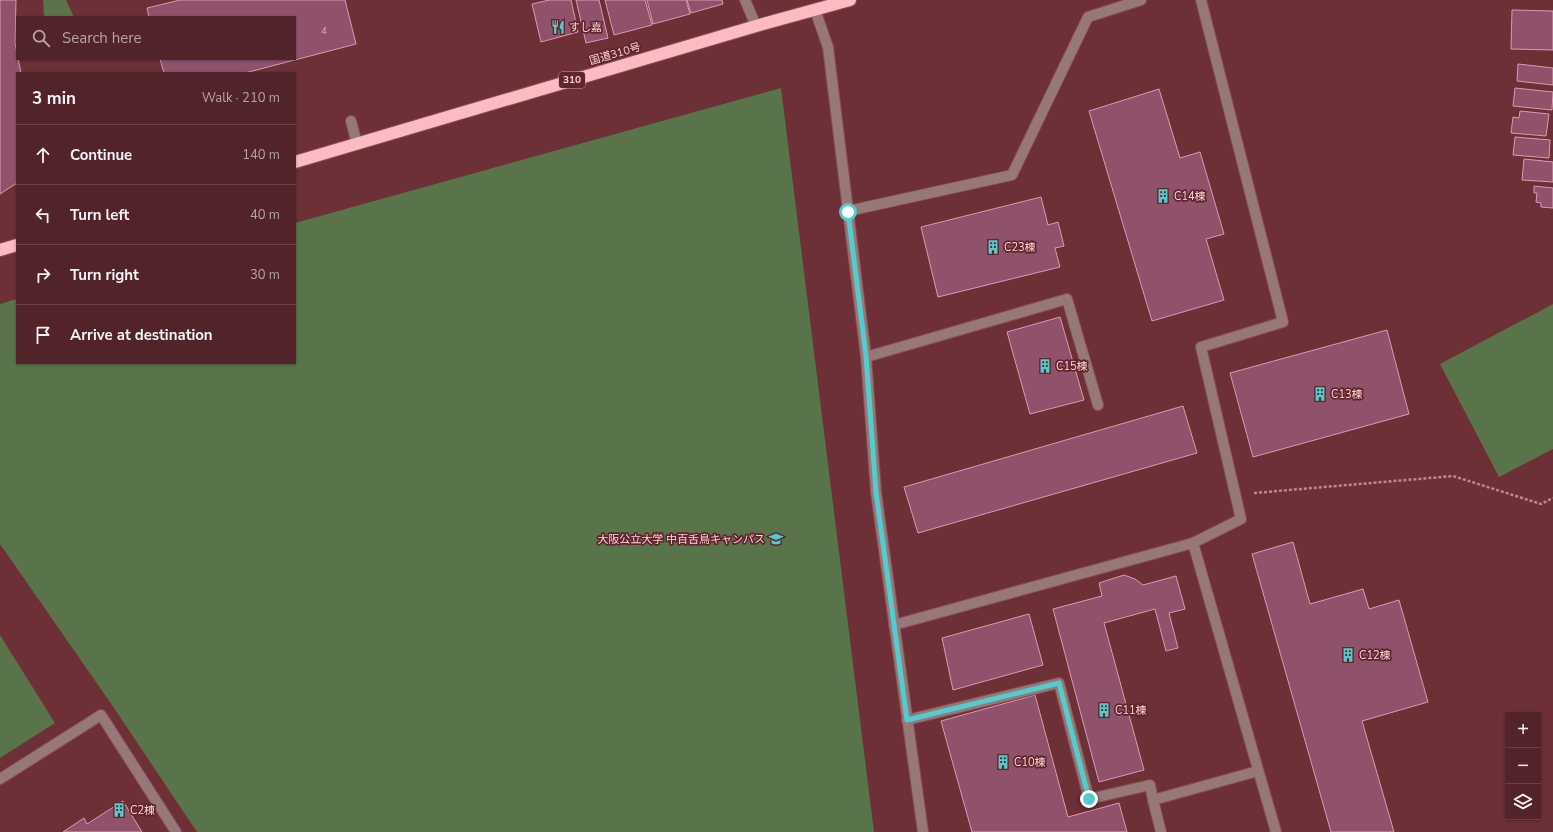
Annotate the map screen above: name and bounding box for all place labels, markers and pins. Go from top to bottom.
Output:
restaurant icon: すし嘉 [550,19,566,35]
place label: すし嘉 [569,20,602,35]
building icon: C14棟 [1155,188,1171,204]
place label: C14棟 [1174,189,1206,204]
building icon: C23棟 [985,239,1001,255]
place label: C23棟 [1004,240,1036,255]
building icon: C15棟 [1037,358,1053,374]
place label: C15棟 [1056,359,1088,374]
building icon: C13棟 [1312,386,1328,402]
place label: C13棟 [1331,387,1363,402]
school or university icon: 大阪公立大学 中百舌鳥キャンパス [768,531,784,547]
place label: 大阪公立大学 中百舌鳥キャンパス [597,532,765,547]
building icon: C12棟 [1340,647,1356,663]
place label: C12棟 [1359,648,1391,663]
building icon: C11棟 [1096,702,1112,718]
place label: C11棟 [1115,703,1147,718]
building icon: C10棟 [995,754,1011,770]
place label: C10棟 [1014,755,1046,770]
building icon: C2棟 [111,802,127,818]
place label: C2棟 [130,803,155,818]

